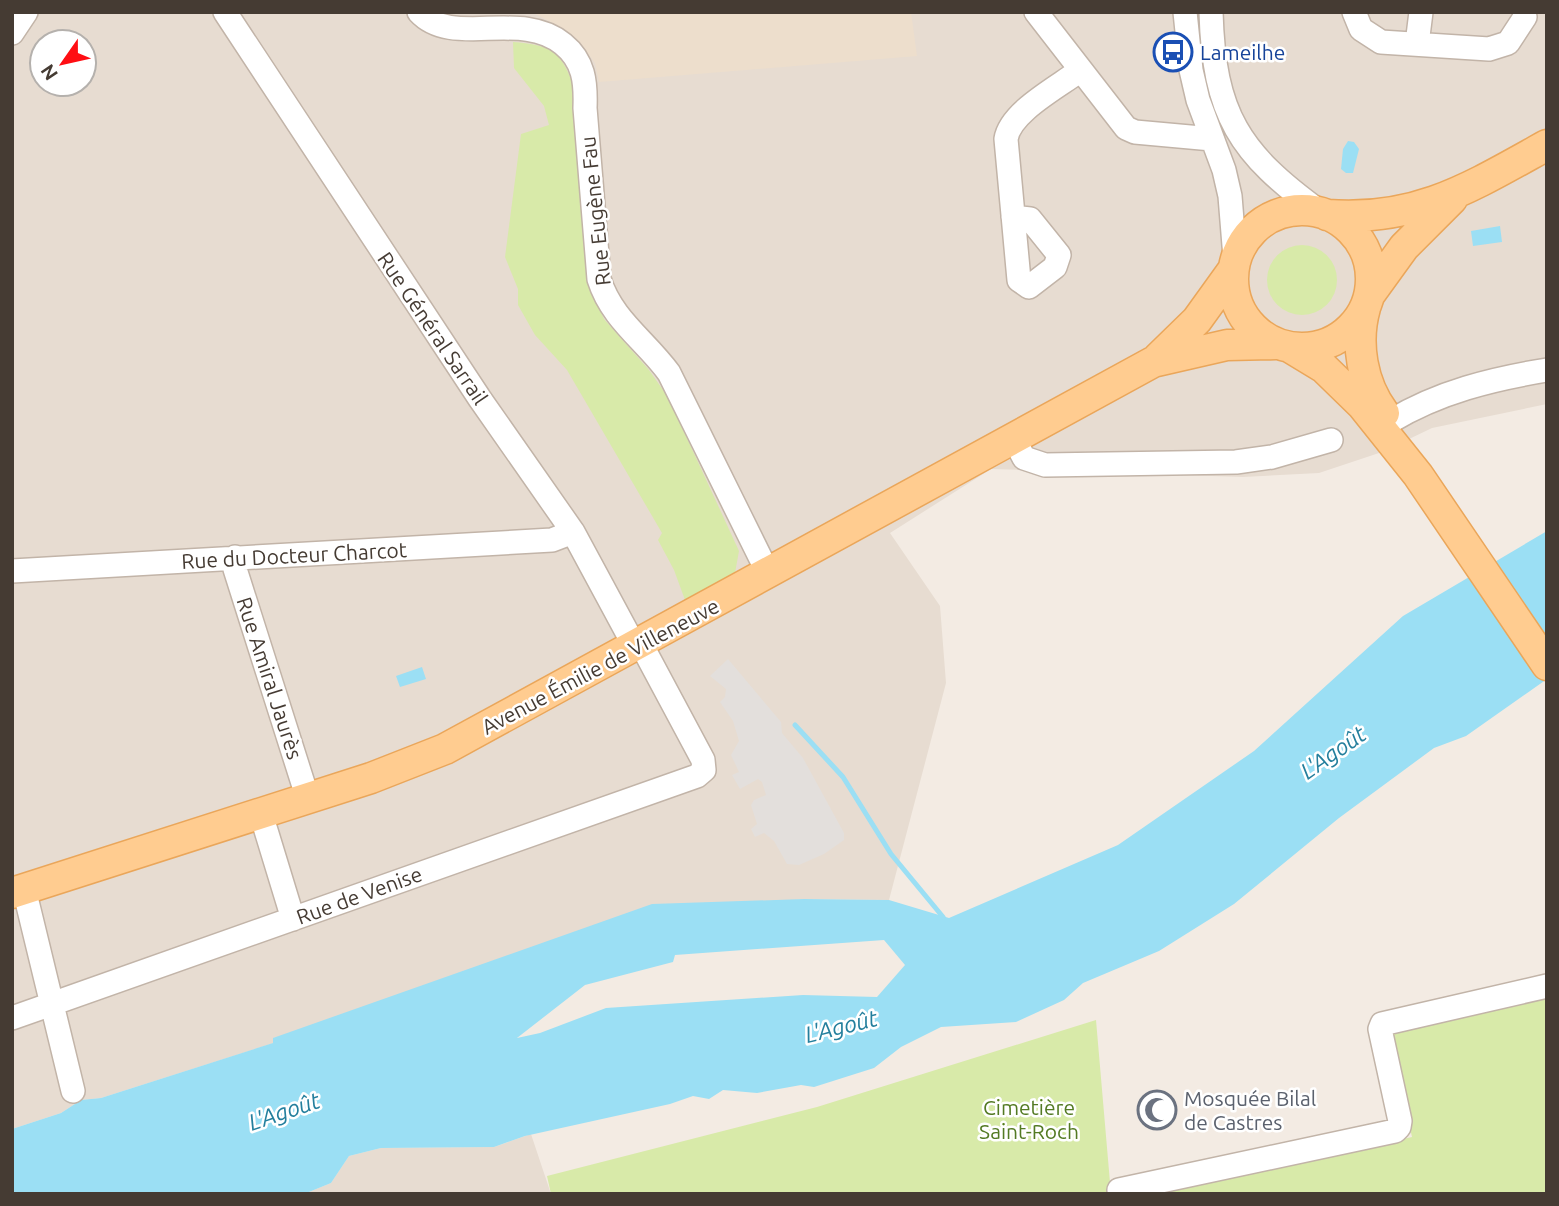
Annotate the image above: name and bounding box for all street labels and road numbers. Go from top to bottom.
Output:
street label: Rue Eugène Fau [575,135,615,287]
street label: Rue Général Sarrail [373,247,493,409]
street label: Rue du Docteur Charcot [181,537,407,573]
street label: Avenue Émilie de Villeneuve [477,593,723,739]
street label: Rue Amiral Jaurès [232,594,308,762]
street label: Rue de Venise [293,861,425,929]

